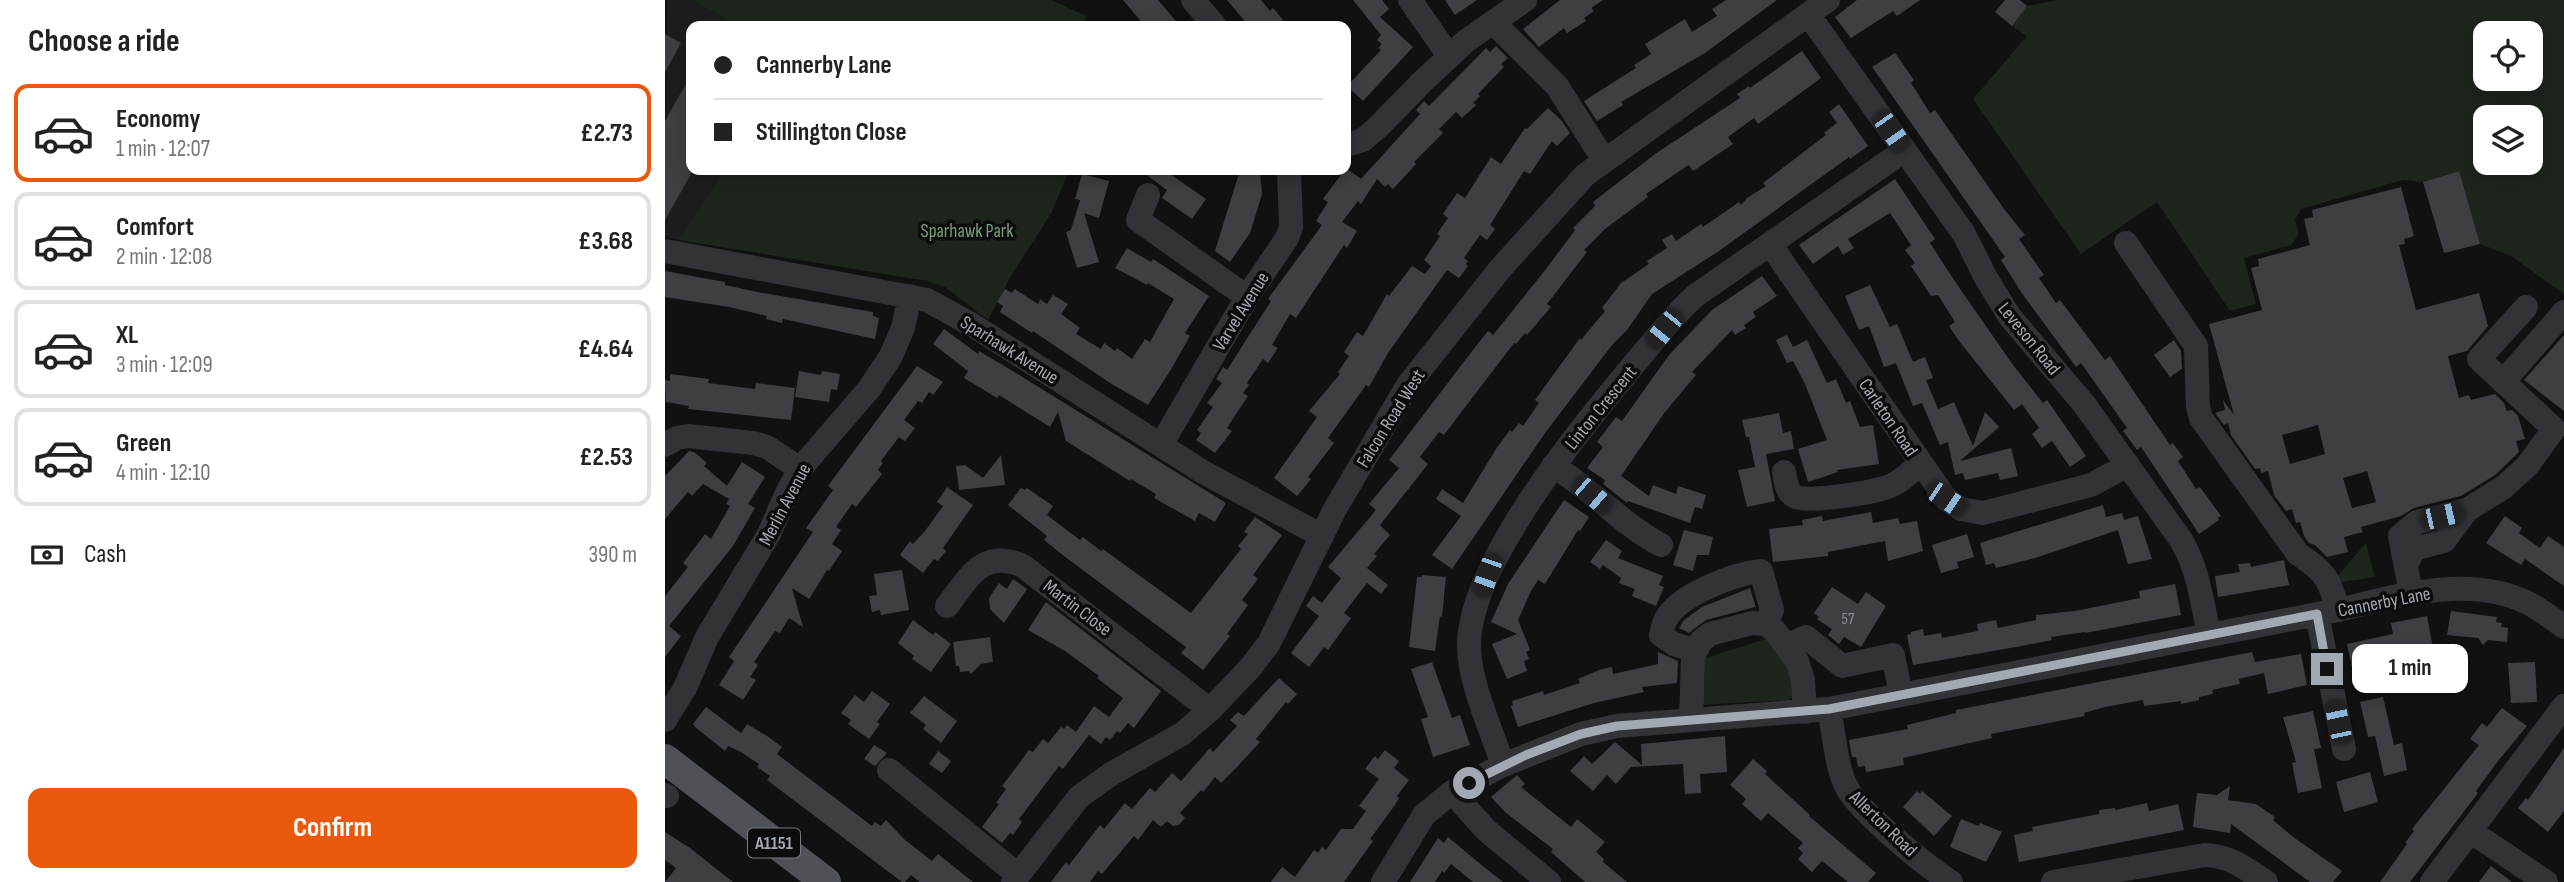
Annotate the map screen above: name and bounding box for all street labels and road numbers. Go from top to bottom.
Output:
street label: Varvel Avenue [1208,268,1275,356]
street label: Leveson Road [1993,298,2065,380]
street label: Sparhawk Avenue [956,311,1063,390]
street label: Linton Crescent [1560,361,1642,455]
street label: Falcon Road West [1352,365,1431,472]
street label: Carleton Road [1853,374,1922,461]
street label: Merlin Avenue [754,460,816,550]
street label: Martin Close [1038,575,1116,641]
street label: Cannerby Lane [2336,582,2433,623]
street label: Allerton Road [1844,786,1922,862]
road number: A1151 [748,828,800,858]

